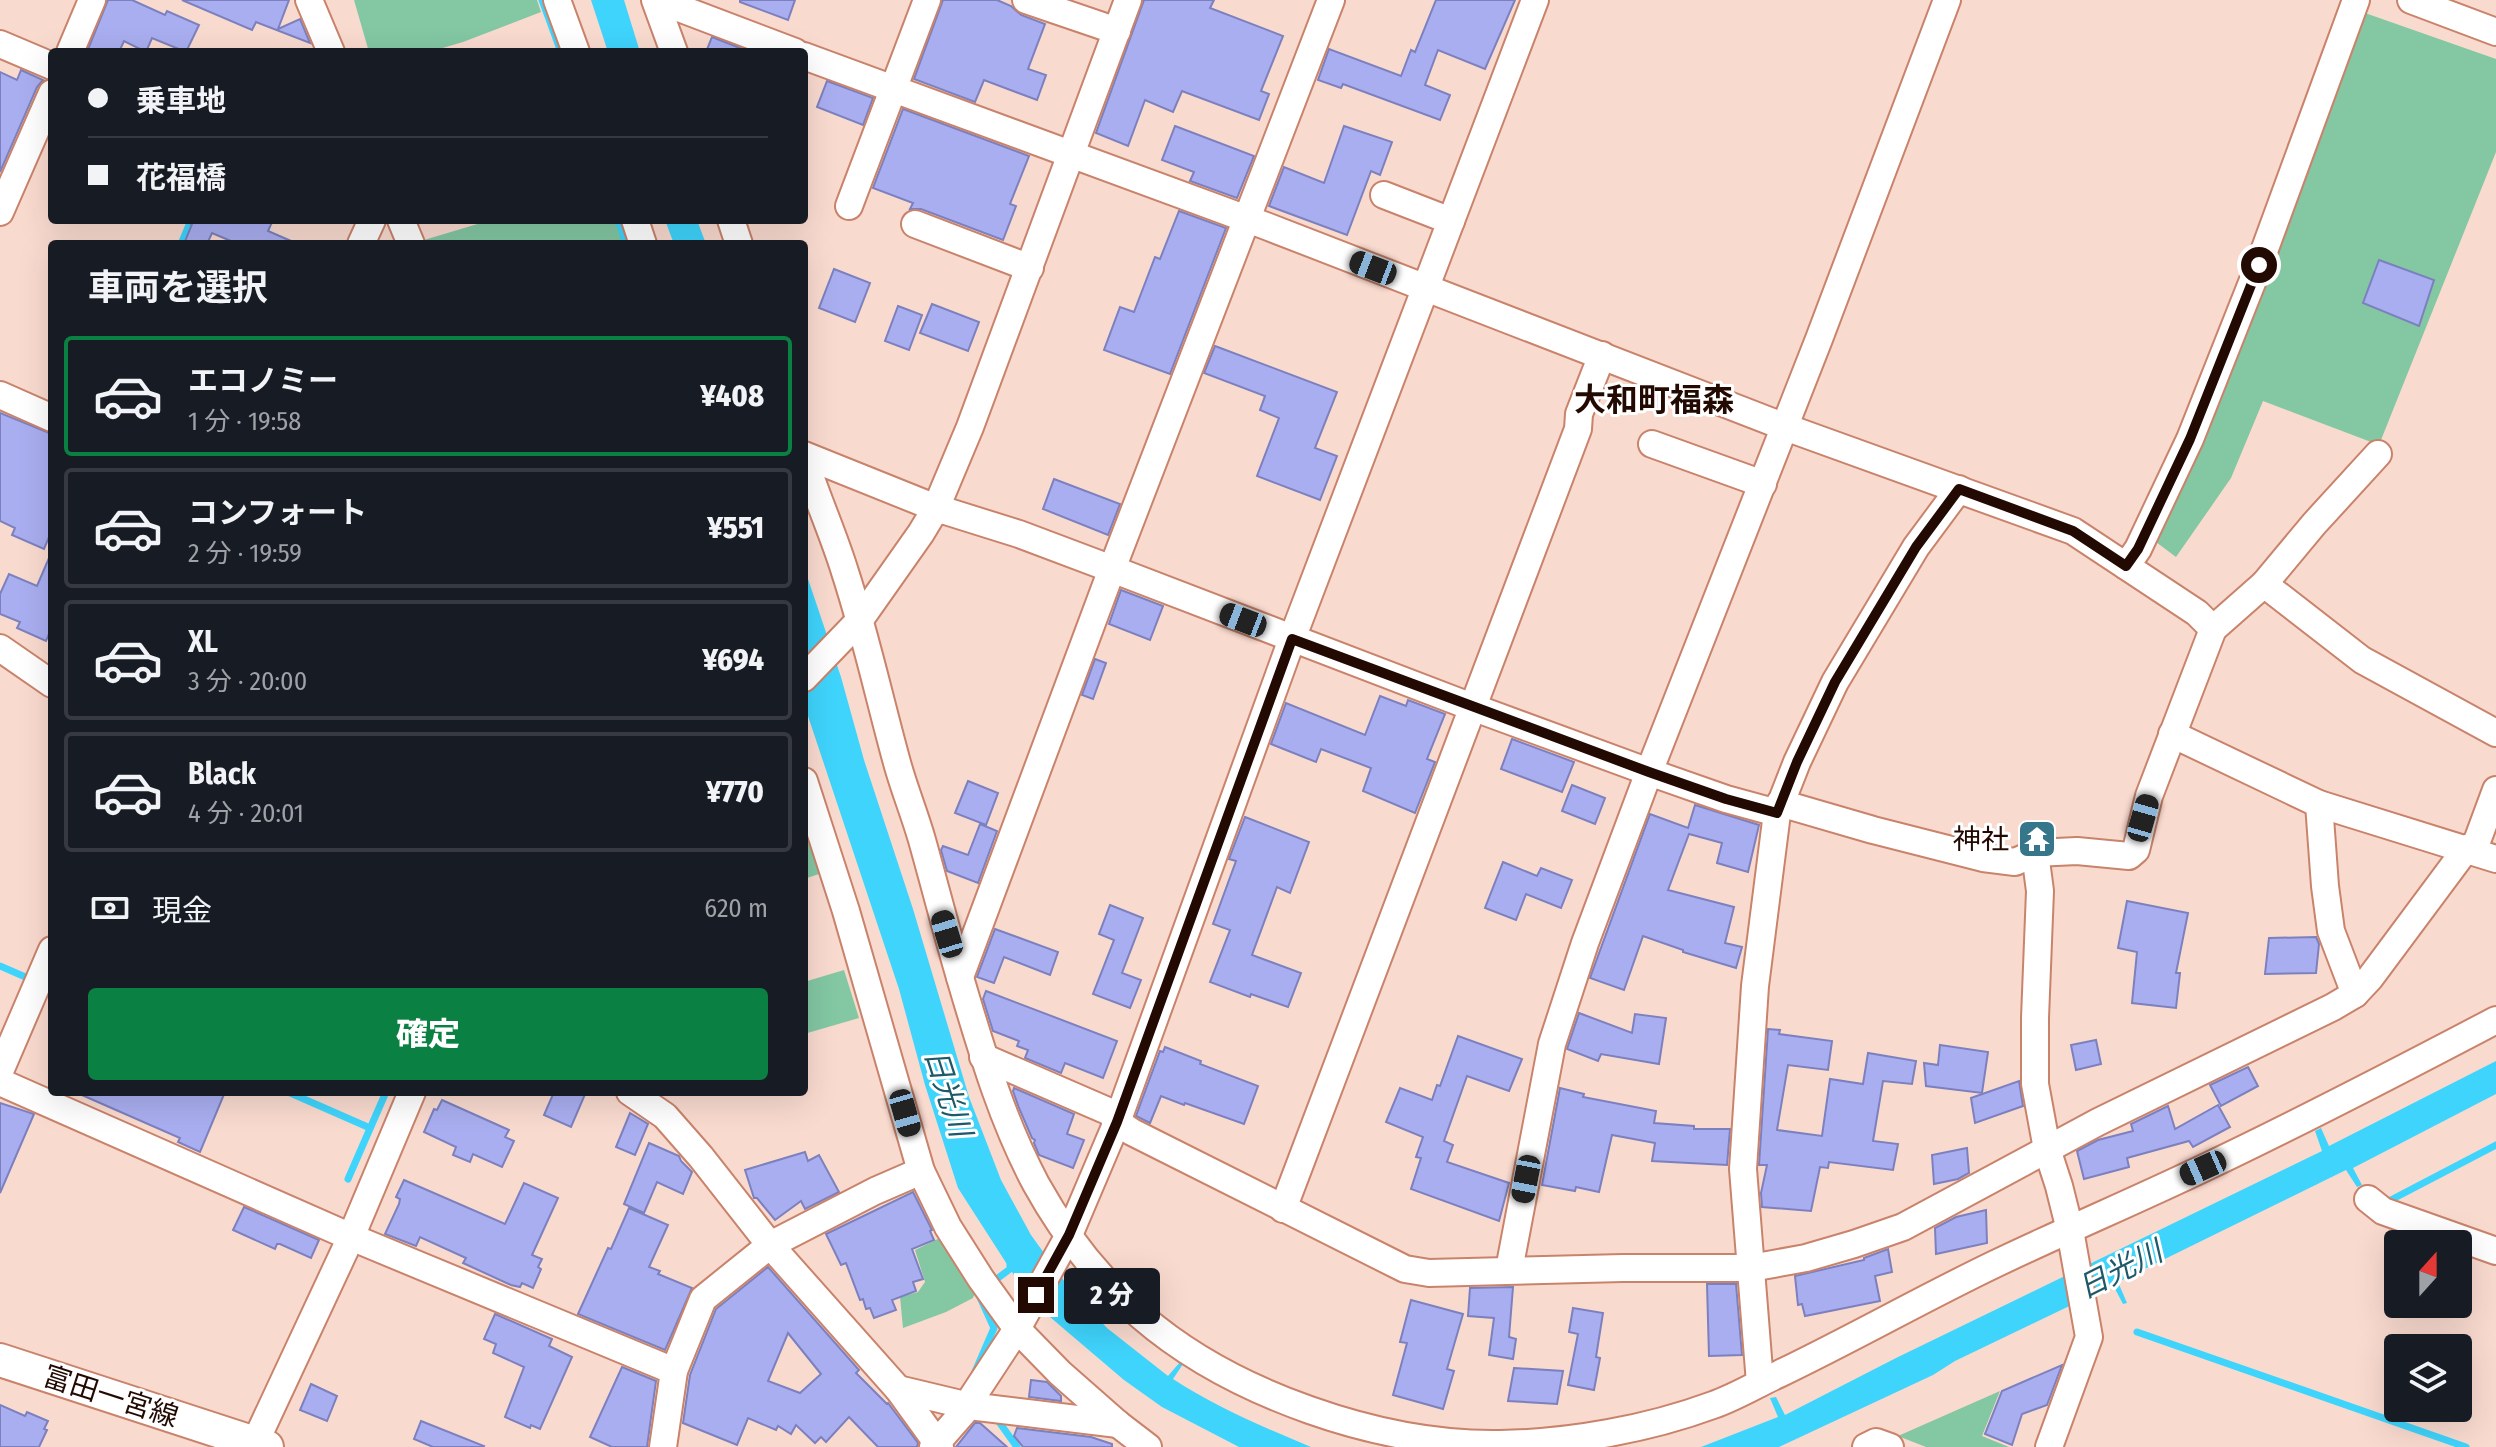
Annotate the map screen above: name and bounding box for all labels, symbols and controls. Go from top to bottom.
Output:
text: 乗車地 [136,83,226,119]
text: 花福橋 [136,160,226,196]
route start [2241,247,2277,283]
car [1346,248,1400,288]
text: 車両を選択 [88,266,268,310]
icon: car [92,360,164,432]
text: エコノミー [188,363,338,399]
text: ¥408 [700,378,764,414]
district label: 大和町福森 [1574,381,1734,419]
text: 1 分 · 19:58 [188,406,301,437]
icon: car [92,492,164,564]
text: コンフォート [188,495,367,531]
text: ¥551 [707,510,764,546]
text: 2 分 · 19:59 [188,538,302,569]
car [1216,600,1270,640]
icon: car [92,624,164,696]
text: XL [188,624,218,660]
text: ¥694 [702,642,764,678]
text: 3 分 · 20:00 [188,666,307,697]
icon: car [92,756,164,828]
text: Black [188,756,256,792]
text: ¥770 [706,774,764,810]
car [2125,792,2161,844]
text: 4 分 · 20:01 [188,798,304,829]
temple icon: 神社 [2016,818,2058,860]
place label: 神社 [1953,823,2009,856]
icon: cash [88,886,132,930]
text: 現金 [152,893,212,929]
text: 620 m [704,893,768,924]
car [929,908,965,960]
button: 確定 [88,988,768,1080]
water label: 日光川 [917,1045,980,1144]
car [887,1087,923,1139]
car [2176,1147,2230,1189]
car [1510,1153,1542,1205]
north arrow [2384,1230,2472,1318]
map controls [2384,1230,2472,1422]
water label: 日光川 [2072,1232,2171,1306]
callout: 2 分 [1064,1267,1160,1323]
route end [1018,1277,1054,1313]
text: 2 分 [1090,1280,1134,1311]
button: layers [2384,1334,2472,1422]
street label: 富田一宮線 [39,1359,183,1434]

